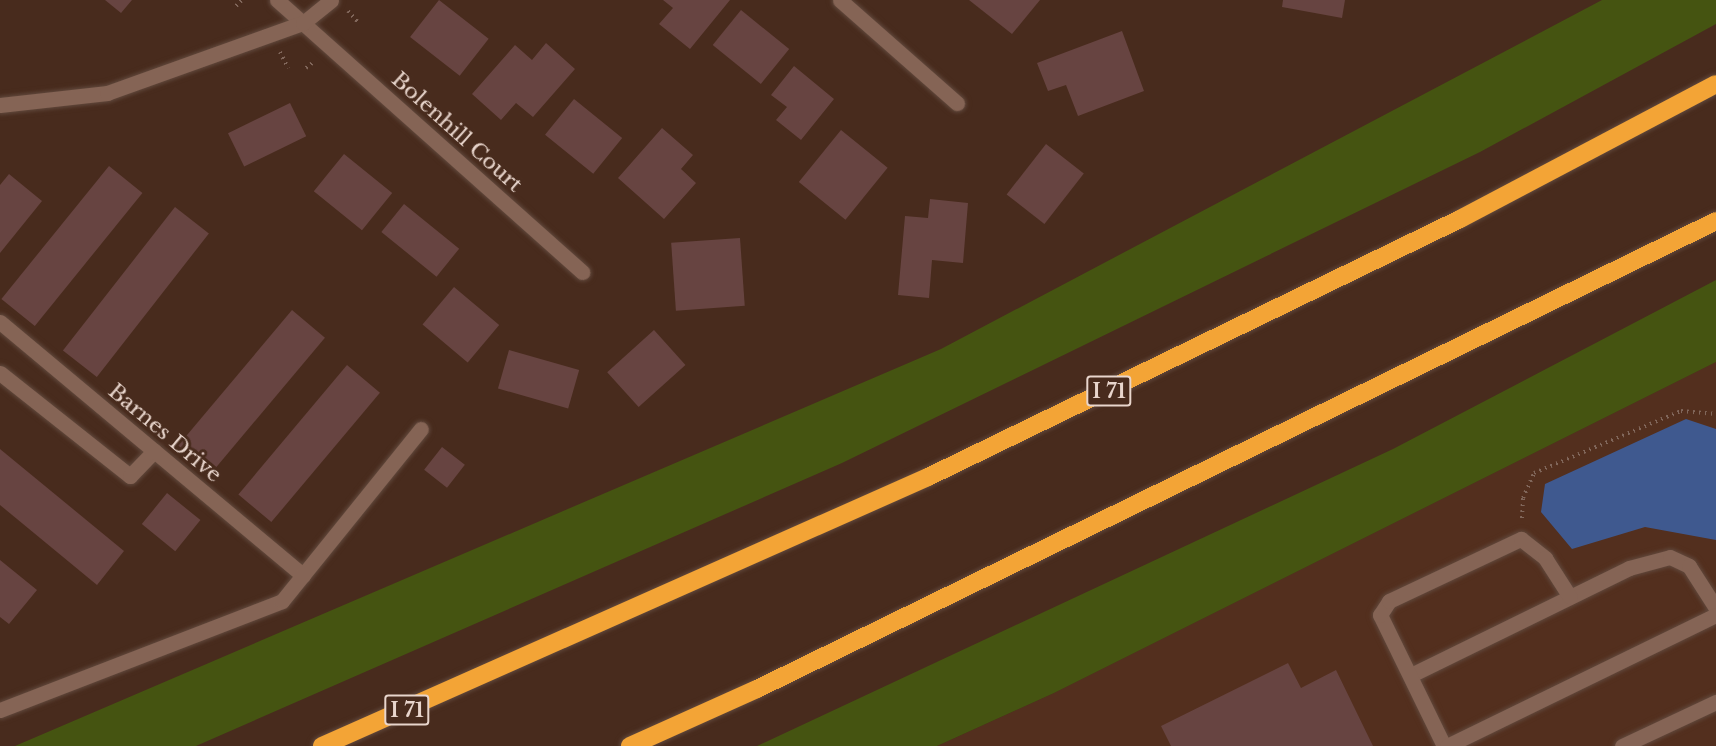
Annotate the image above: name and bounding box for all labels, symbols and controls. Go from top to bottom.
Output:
street label: Bolenhill Court [386,67,528,197]
road number: I 71 [1085,374,1133,408]
street label: Barnes Drive [103,378,227,488]
road number: I 71 [383,693,431,727]

